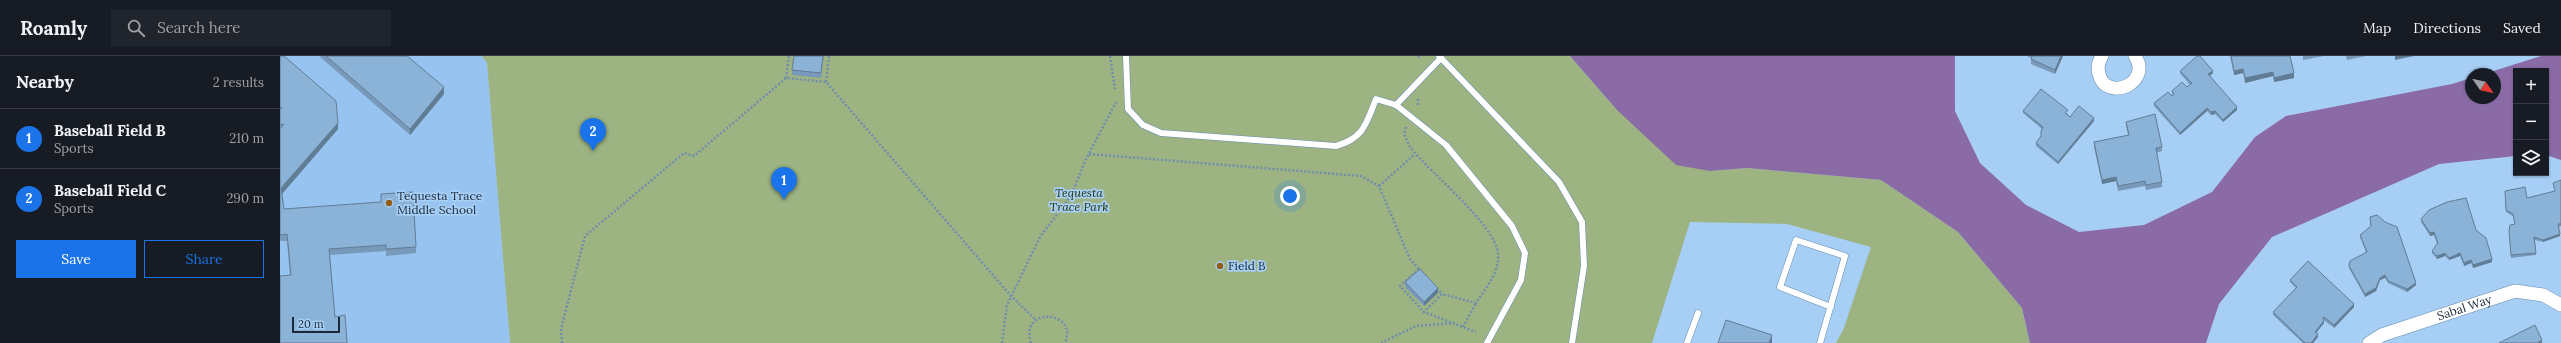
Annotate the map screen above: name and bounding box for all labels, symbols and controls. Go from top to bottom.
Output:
search box [111,10,391,46]
text: Roamly [20,16,87,40]
icon: search [125,17,147,39]
text: Search here [157,18,241,37]
text: Map [2363,19,2391,37]
text: Directions [2413,19,2481,37]
text: Saved [2503,19,2541,37]
north arrow [2465,68,2501,104]
map controls [2513,68,2549,176]
button: + [2513,68,2549,104]
text: Nearby [16,71,74,93]
text: 2 results [213,74,264,91]
button: − [2513,104,2549,140]
pin: 2 [580,118,606,151]
text: Baseball Field B [54,121,166,140]
text: 1 [26,130,32,147]
text: 210 m [229,130,264,147]
text: Sports [54,140,93,157]
button: layers [2513,140,2549,176]
pin: 1 [771,167,797,200]
text: Baseball Field C [54,181,166,200]
park label: Tequesta Trace Park [1049,185,1109,214]
your location [1280,186,1300,206]
place label: Tequesta Trace Middle School [397,188,483,217]
text: 2 [26,190,32,207]
text: 290 m [226,190,264,207]
marker: Tequesta Trace Middle School [384,198,394,208]
text: Sports [54,200,93,217]
button: Save [16,240,136,278]
button: Share [144,240,264,278]
place label: Field B [1228,258,1265,273]
marker: Field B [1215,261,1225,271]
street label: Sabal Way [2435,291,2494,323]
scale bar [292,315,340,334]
text: 20 m [298,317,323,331]

